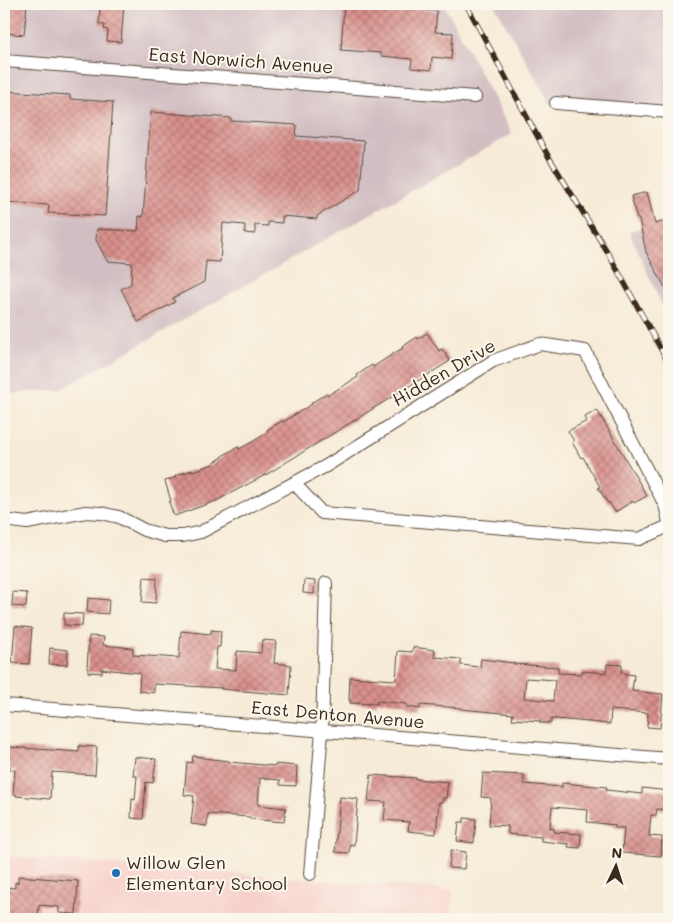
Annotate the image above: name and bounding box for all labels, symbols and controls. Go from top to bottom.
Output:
street label: East Norwich Avenue [148,42,334,78]
street label: Hidden Drive [387,333,500,411]
street label: East Denton Avenue [250,694,426,734]
north arrow [590,840,640,890]
text: N [611,843,623,862]
place label: Willow Glen Elementary School [126,850,288,895]
marker: Willow Glen Elementary School [110,867,122,879]

